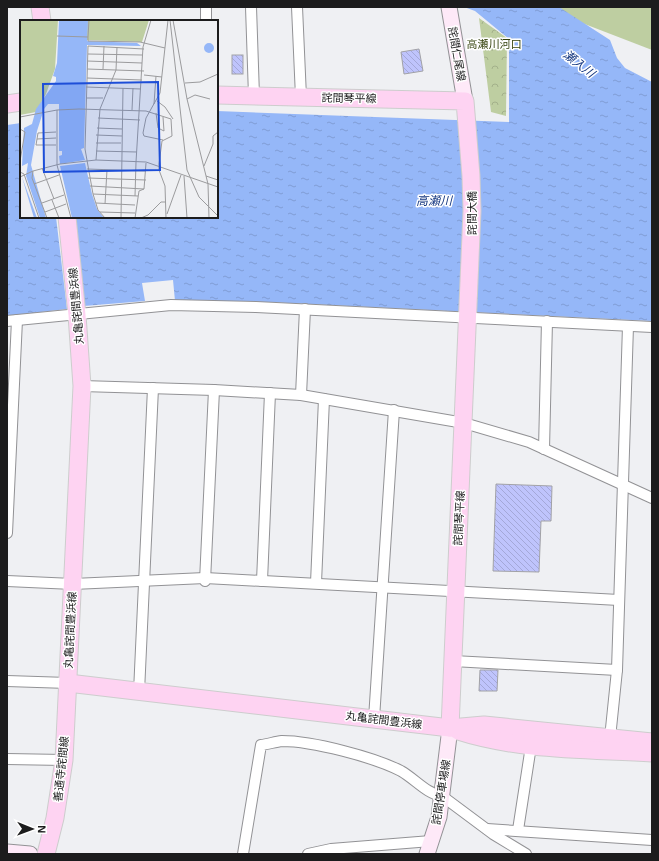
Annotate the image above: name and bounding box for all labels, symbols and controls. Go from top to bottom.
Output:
inset map [20,20,218,218]
street label: 詫間仁尾線 [446,26,468,82]
park label: 高瀬川河口 [467,38,522,50]
water label: 瀬入川 [561,47,599,82]
street label: 詫間琴平線 [321,92,377,104]
street label: 詫間大橋 [466,191,478,235]
water label: 高瀬川 [416,194,454,208]
street label: 丸亀詫間豊浜線 [67,267,85,345]
street label: 詫間琴平線 [452,490,466,546]
street label: 丸亀詫間豊浜線 [62,591,78,669]
street label: 丸亀詫間豊浜線 [345,709,423,731]
street label: 善通寺詫間線 [52,736,70,802]
street label: 詫間停車場線 [430,758,452,826]
north arrow [12,809,52,849]
text: N [36,825,48,833]

